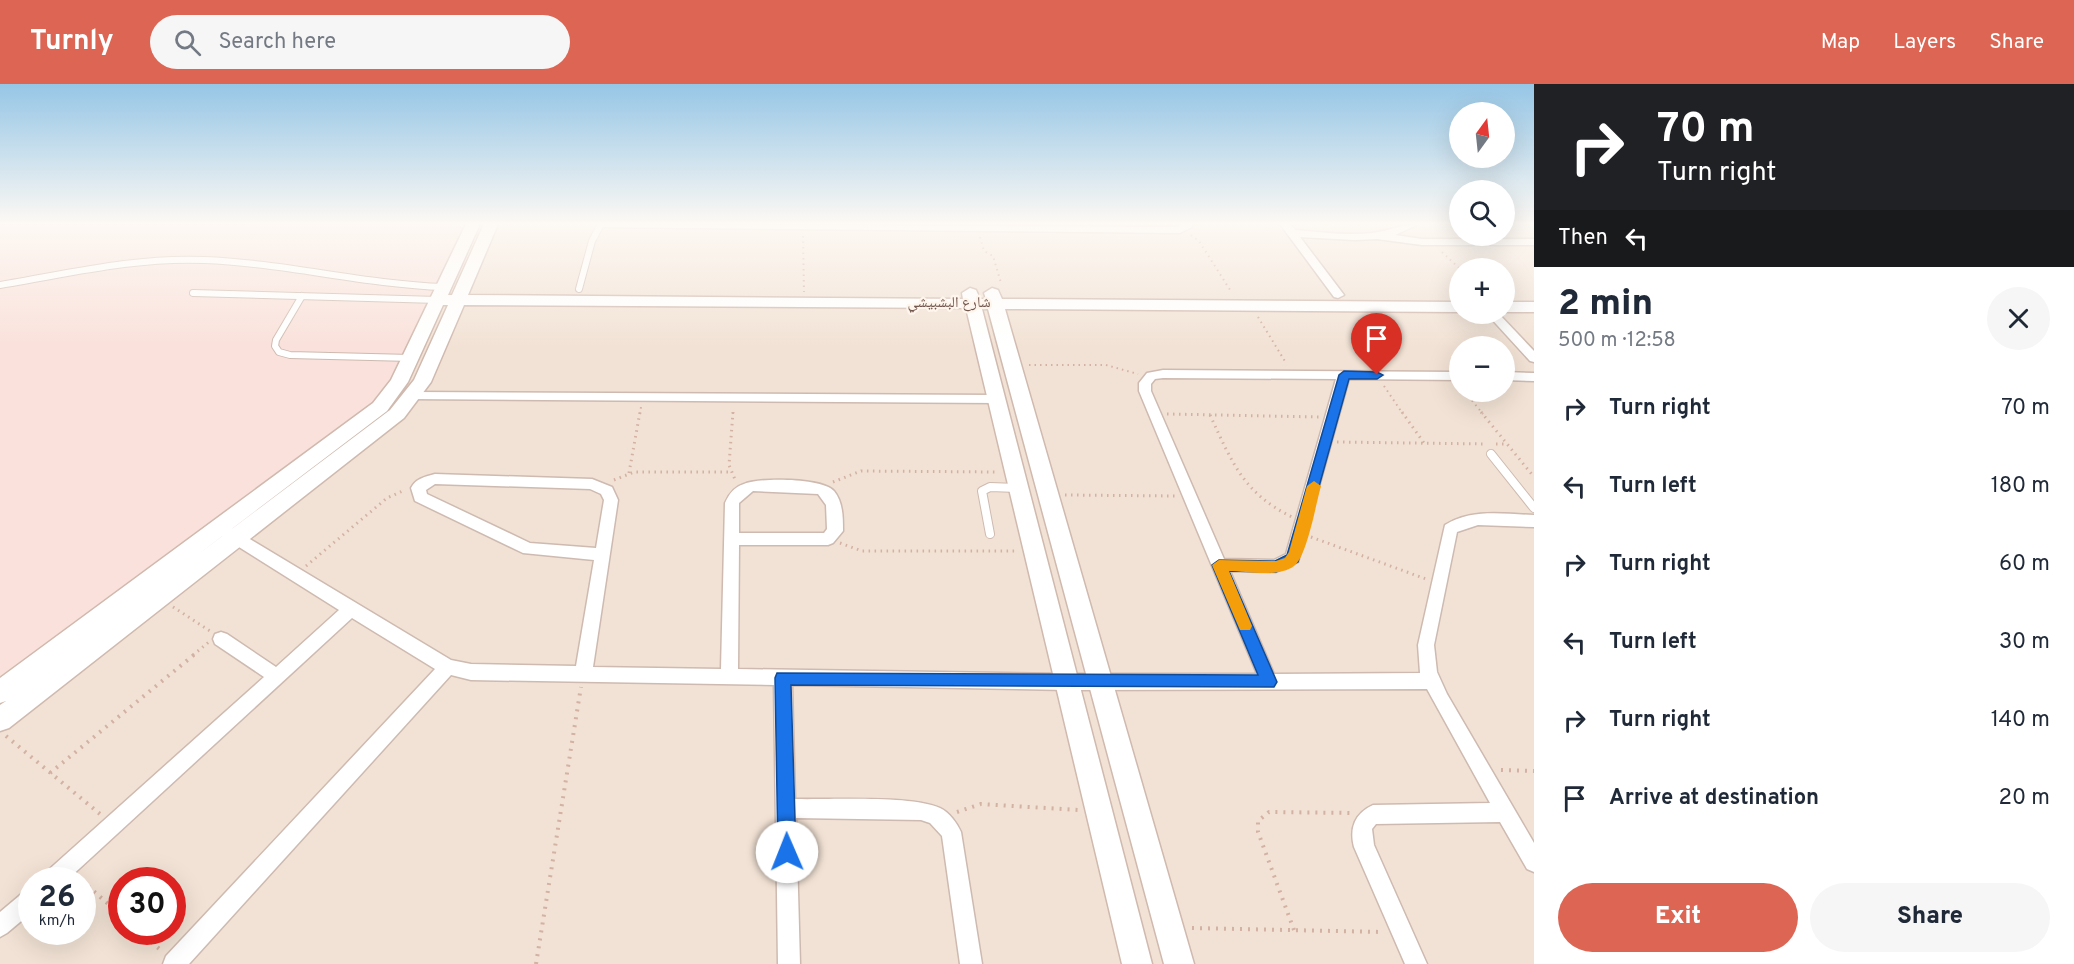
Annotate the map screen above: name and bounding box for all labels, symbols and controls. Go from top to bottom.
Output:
search box [150,15,570,69]
text: Turnly [30,24,114,60]
icon: search [171,26,204,59]
text: Search here [219,29,336,56]
text: Map [1821,29,1860,56]
text: Layers [1893,29,1956,56]
text: Share [1989,29,2044,56]
north arrow [1449,102,1515,168]
map controls [1449,102,1515,402]
text: 70 m [1657,104,1755,157]
icon: right [1558,108,1636,186]
text: Turn right [1657,156,1776,190]
button: search [1449,180,1515,246]
icon: left [1620,222,1653,255]
text: Then [1558,225,1608,252]
button: + [1449,258,1515,324]
text: 2 min [1558,282,1653,328]
button: close [1987,287,2050,350]
street label: شارع البشبيشي [907,294,991,313]
pin [1351,313,1402,375]
icon: arrive [1360,322,1393,355]
text: 500 m · 12:58 [1558,328,1676,354]
button: − [1449,336,1515,402]
icon: right [1558,392,1591,425]
text: Turn right [1609,395,1711,422]
text: 70 m [2001,395,2050,422]
icon: left [1558,470,1591,503]
text: Turn left [1609,473,1697,500]
text: 180 m [1991,473,2050,500]
icon: right [1558,548,1591,581]
text: Turn right [1609,551,1711,578]
text: 60 m [1999,551,2050,578]
icon: left [1558,626,1591,659]
text: Turn left [1609,629,1697,656]
text: 30 m [1999,629,2050,656]
icon: right [1558,704,1591,737]
text: Turn right [1609,707,1711,734]
text: 140 m [1991,707,2050,734]
icon: arrive [1558,782,1591,815]
text: Arrive at destination [1609,785,1819,812]
text: 20 m [1999,785,2050,812]
position arrow [755,820,819,884]
speed limit sign: 30 [108,867,186,945]
text: 26 [39,880,75,917]
button: Exit [1558,883,1798,952]
button: Share [1810,883,2050,952]
text: km/h [39,912,75,931]

